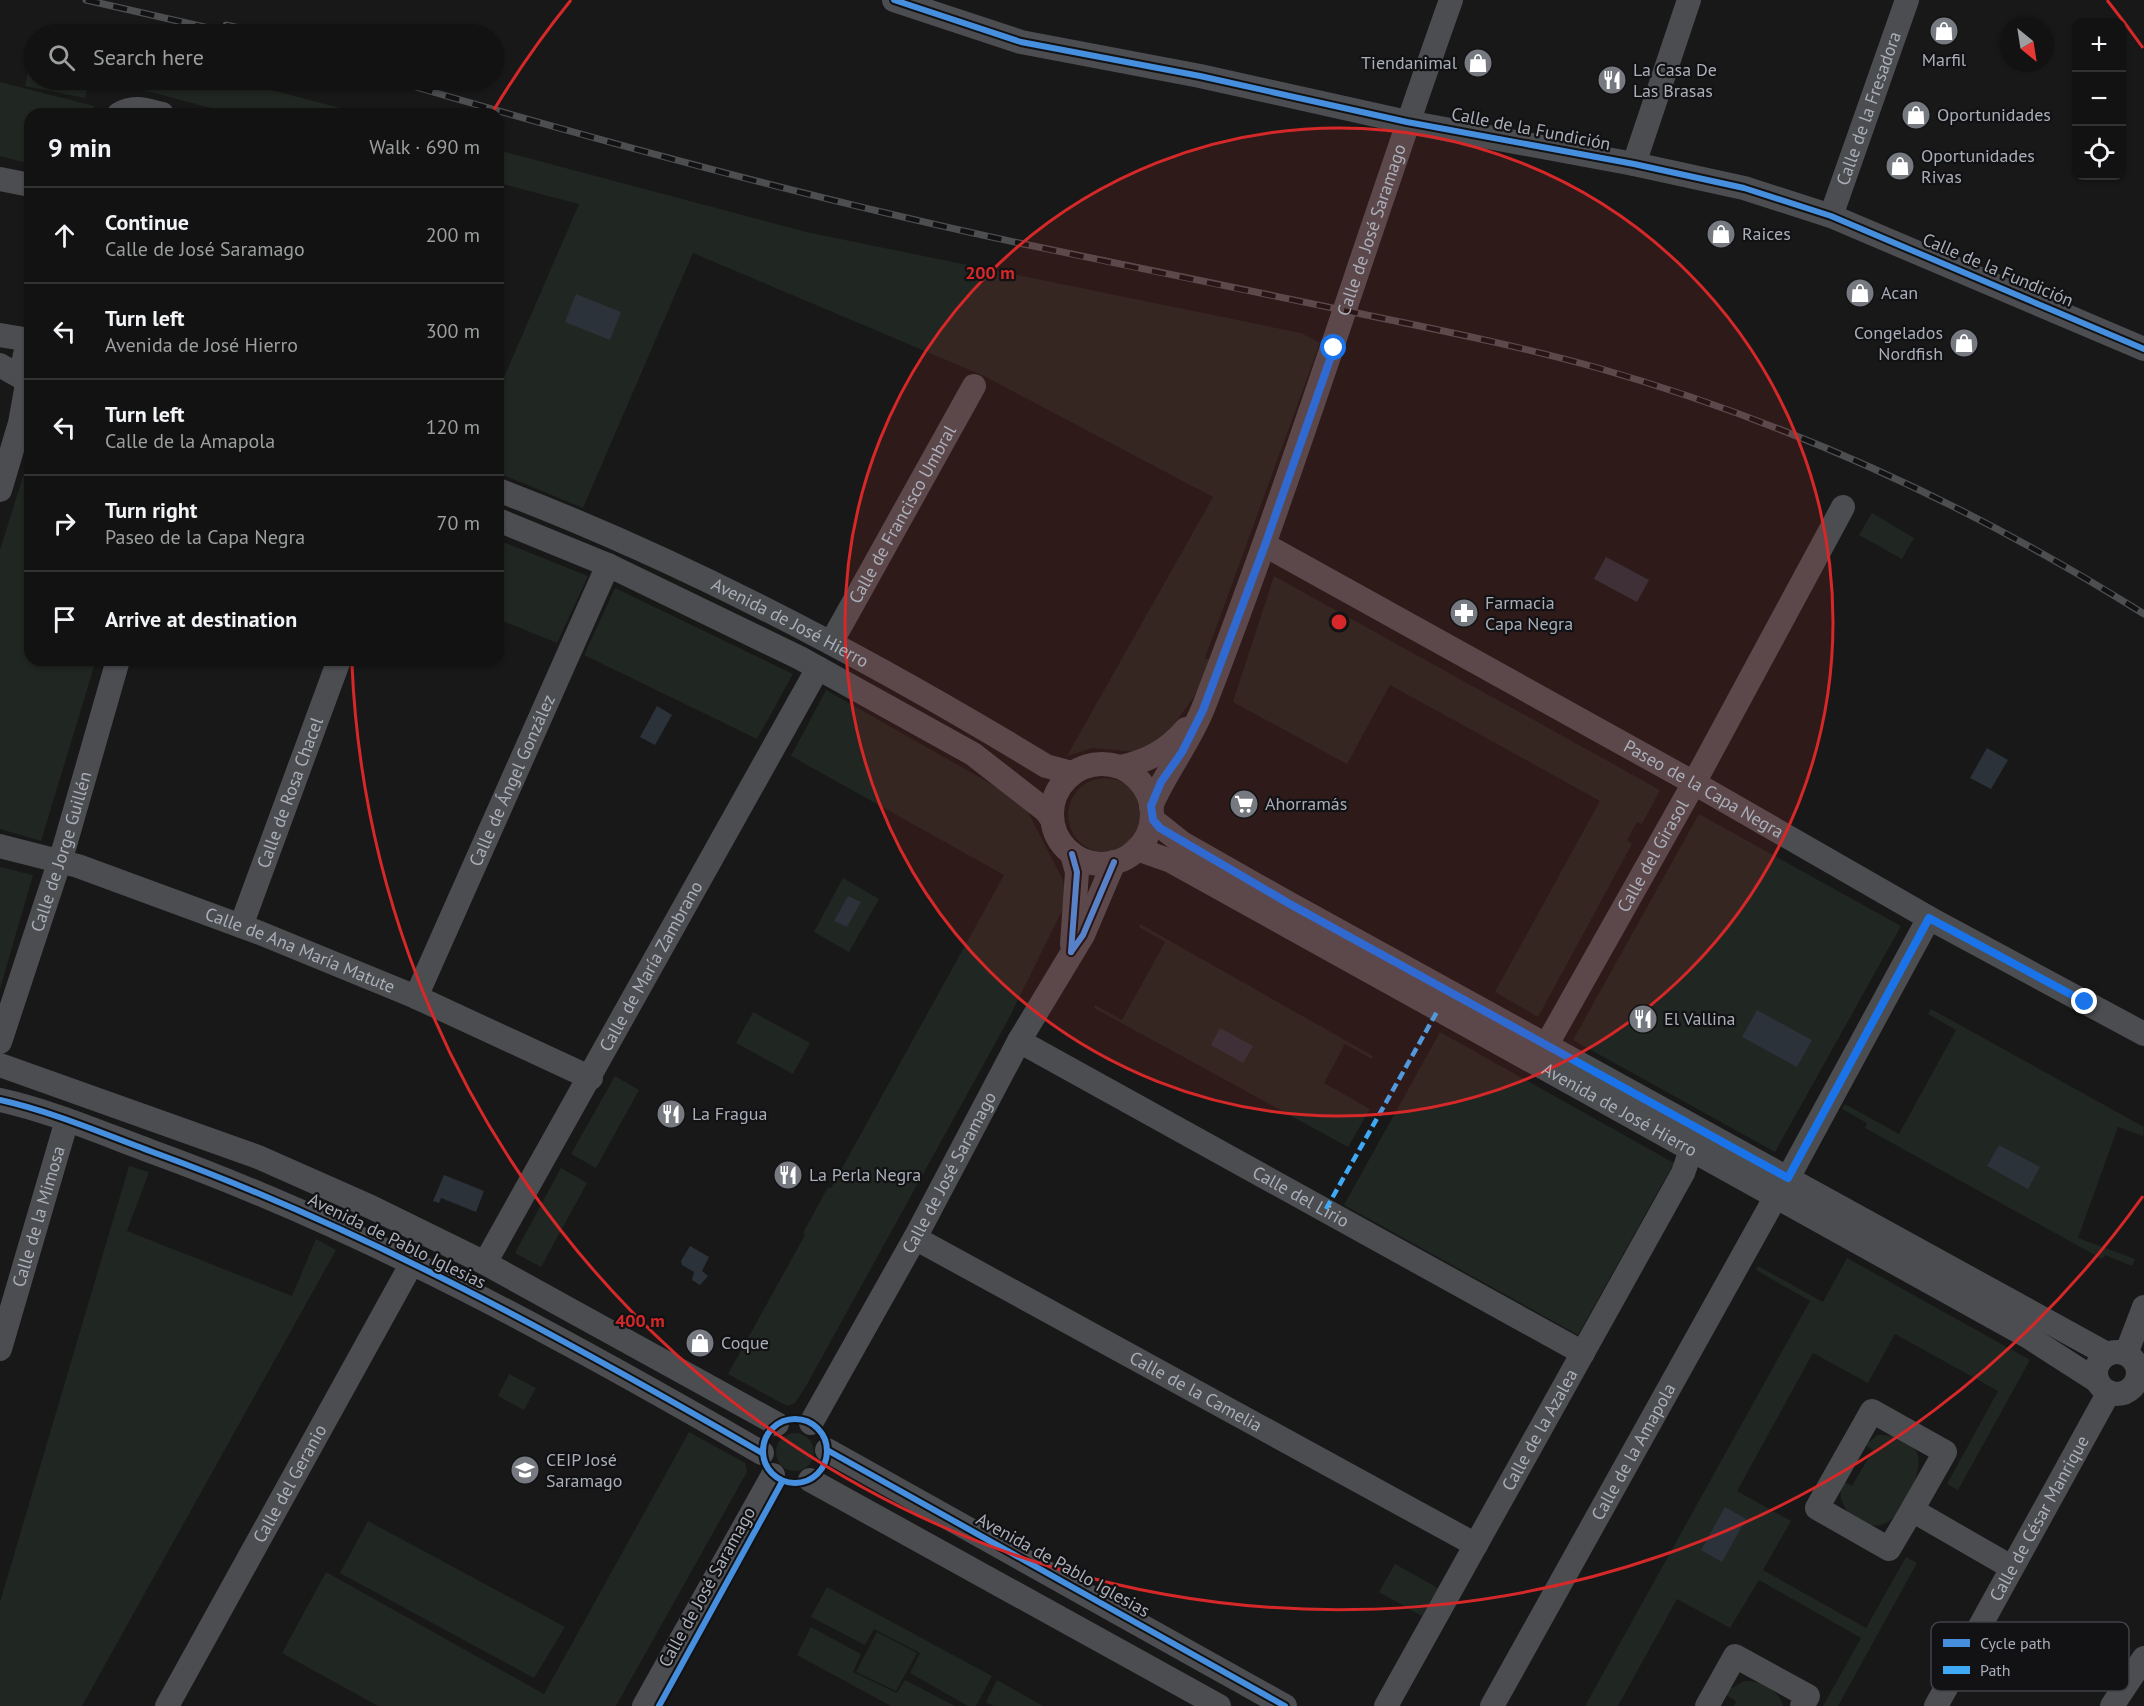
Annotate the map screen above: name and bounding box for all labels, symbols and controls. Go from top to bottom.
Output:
shop icon: Marfil [1928,15,1960,47]
north arrow [2000,18,2054,72]
map controls [2072,18,2126,180]
button: + [2072,18,2126,72]
search box [24,24,504,90]
street label: Calle de la Fresadora [1831,28,1906,188]
icon: search [45,41,78,74]
text: Search here [93,43,204,71]
shop icon: Tiendanimal [1462,47,1494,79]
place label: Marfil [1922,48,1967,71]
place label: Tiendanimal [1361,51,1458,74]
place label: La Casa De Las Brasas [1633,58,1717,102]
restaurant icon: La Casa De Las Brasas [1596,64,1628,96]
button: − [2072,72,2126,126]
shop icon: Oportunidades [1900,99,1932,131]
street label: Calle de la Fundición [1449,102,1613,155]
place label: Oportunidades [1937,103,2051,126]
button: locate [2072,126,2126,180]
text: 9 min [48,131,111,164]
text: Walk · 690 m [369,134,480,160]
street label: Calle de José Saramago [1332,141,1411,319]
place label: Oportunidades Rivas [1921,144,2035,188]
shop icon: Oportunidades Rivas [1884,150,1916,182]
text: Continue [105,208,189,236]
shop icon: Raices [1705,218,1737,250]
icon: ahead [48,219,81,252]
text: 200 m [426,222,480,248]
place label: Raices [1742,222,1791,245]
street label: Calle de la Fundición [1919,227,2077,312]
text: Calle de José Saramago [105,236,305,262]
text: 200 m [965,261,1015,284]
shop icon: Acan [1844,277,1876,309]
place label: Acan [1881,281,1918,304]
text: Turn left [105,304,185,332]
icon: left [48,315,81,348]
text: 300 m [426,318,480,344]
place label: Congelados Nordfish [1854,321,1943,365]
shop icon: Congelados Nordfish [1948,327,1980,359]
text: Avenida de José Hierro [105,332,298,358]
route start [1320,334,1346,360]
text: Turn left [105,400,185,428]
icon: left [48,411,81,444]
text: 120 m [426,414,480,440]
street label: Calle de Francisco Umbral [843,420,961,607]
text: Calle de la Amapola [105,428,275,454]
text: Turn right [105,496,197,524]
icon: right [48,507,81,540]
text: 70 m [437,510,480,536]
text: Paseo de la Capa Negra [105,524,305,550]
street label: Avenida de José Hierro [708,572,873,672]
place label: Farmacia Capa Negra [1485,591,1573,635]
pharmacy icon: Farmacia Capa Negra [1448,597,1480,629]
icon: arrive [48,603,81,636]
text: Arrive at destination [105,605,297,633]
centre of rings [1329,612,1349,632]
street label: Calle de Ángel González [464,691,560,870]
street label: Calle de Rosa Chacel [251,713,328,871]
street label: Paseo de la Capa Negra [1620,734,1788,843]
street label: Calle de Jorge Guillén [25,769,97,935]
supermarket icon: Ahorramás [1228,788,1260,820]
place label: Ahorramás [1265,792,1347,815]
street label: Calle del Girasol [1612,795,1694,916]
street label: Calle de María Zambrano [594,877,708,1055]
street label: Calle de Ana María Matute [202,902,399,998]
route end [2071,988,2097,1014]
restaurant icon: El Vallina [1627,1003,1659,1035]
place label: El Vallina [1664,1007,1736,1030]
street label: Avenida de José Hierro [1538,1057,1701,1162]
street label: Calle de José Saramago [897,1088,1001,1258]
restaurant icon: La Fragua [655,1098,687,1130]
place label: La Fragua [692,1102,767,1125]
street label: Calle de la Mimosa [7,1143,70,1290]
restaurant icon: La Perla Negra [772,1159,804,1191]
street label: Calle del Lirio [1249,1160,1353,1232]
place label: La Perla Negra [809,1163,921,1186]
street label: Avenida de Pablo Iglesias [304,1187,490,1294]
text: 400 m [615,1309,665,1332]
shop icon: Coque [684,1327,716,1359]
place label: Coque [721,1331,769,1354]
street label: Calle de la Camelia [1126,1346,1266,1437]
street label: Calle de la Azalea [1496,1365,1583,1495]
street label: Calle de la Amapola [1586,1379,1681,1524]
street label: Calle del Geranio [247,1420,331,1547]
street label: Calle de César Manrique [1984,1431,2094,1605]
place label: CEIP José Saramago [546,1448,622,1492]
school or university icon: CEIP José Saramago [509,1454,541,1486]
street label: Calle de José Saramago [653,1503,760,1671]
street label: Avenida de Pablo Iglesias [972,1507,1154,1622]
legend [1931,1622,2129,1691]
text: Cycle path [1980,1633,2051,1653]
text: Path [1980,1660,2011,1680]

